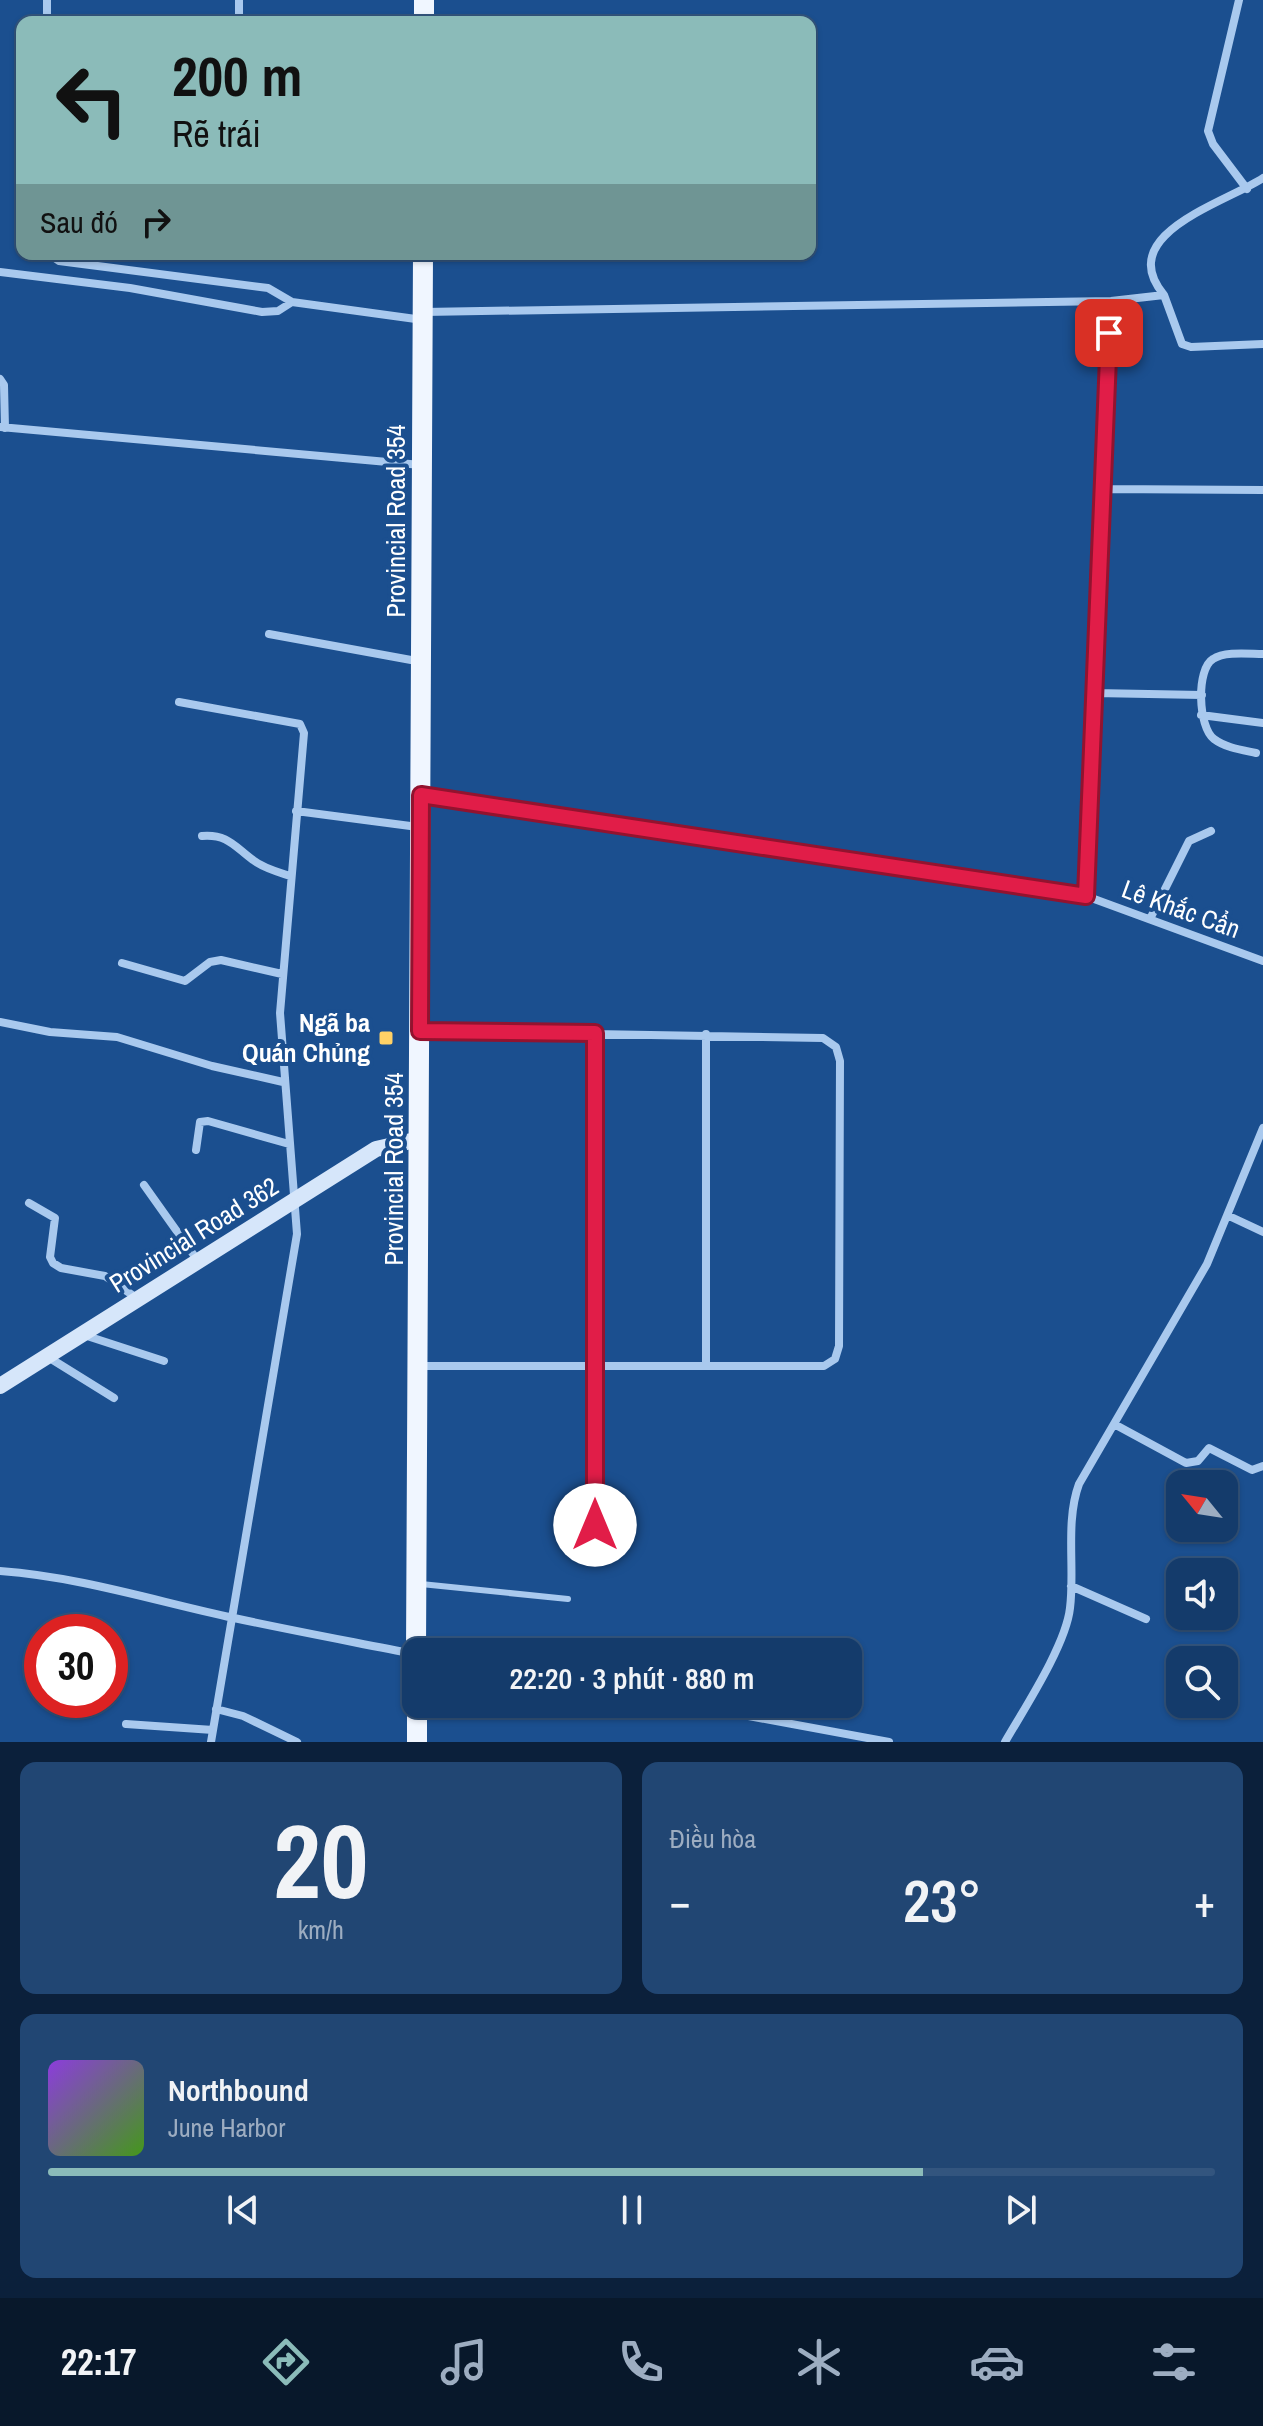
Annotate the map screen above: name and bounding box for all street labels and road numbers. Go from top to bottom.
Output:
street label: Provincial Road 354 [378,424,413,618]
street label: Lê Khắc Cẩn [1117,871,1245,946]
street label: Provincial Road 354 [376,1072,411,1266]
street label: Provincial Road 362 [103,1169,285,1301]

